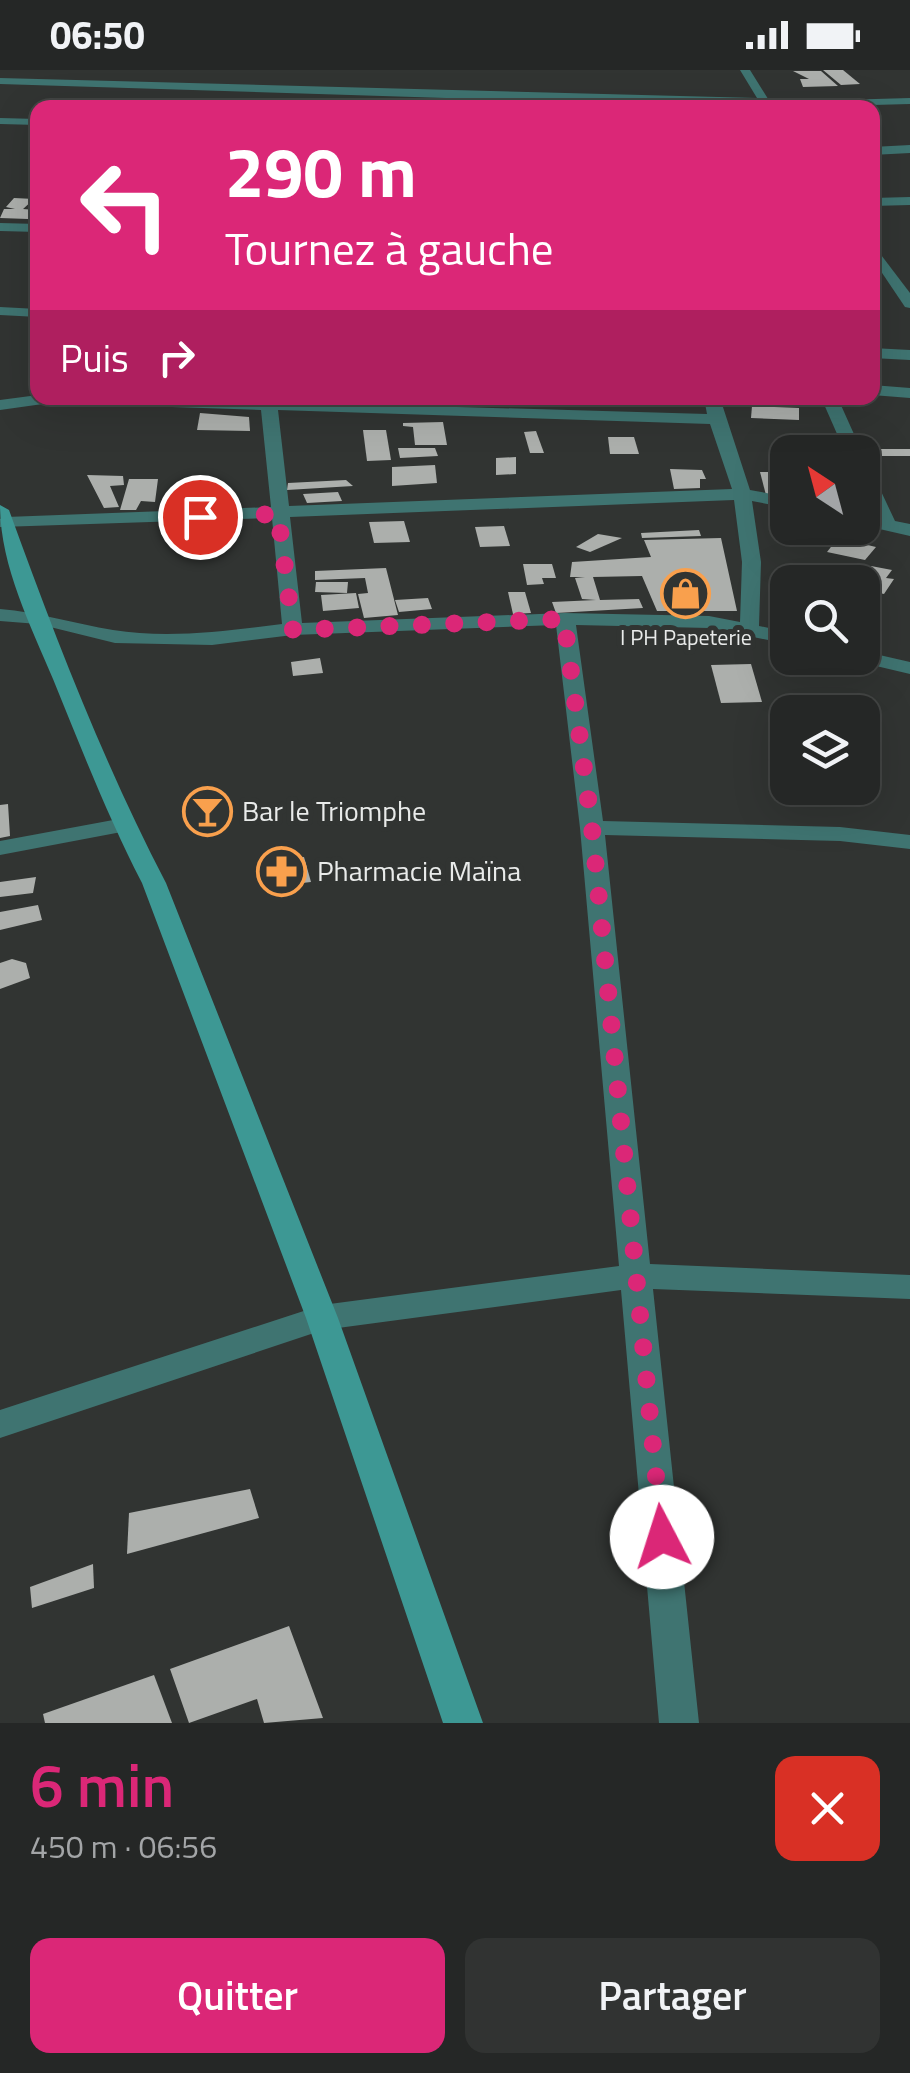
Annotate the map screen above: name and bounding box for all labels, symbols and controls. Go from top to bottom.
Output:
text: 06:50 [50,6,145,64]
text: 290 m [225,118,417,224]
icon: left [60,140,190,270]
text: Tournez à gauche [225,214,554,282]
text: Puis [60,329,129,387]
icon: right [149,330,204,385]
north arrow [770,435,880,545]
map controls [770,435,880,805]
pin [158,475,243,560]
icon: arrive [173,490,228,545]
button: search [770,565,880,675]
shop icon: I PH Papeterie [660,567,712,619]
place label: I PH Papeterie [620,620,752,654]
button: layers [770,695,880,805]
bar icon: Bar le Triomphe [181,785,233,837]
place label: Bar le Triomphe [242,789,426,832]
pharmacy icon: Pharmacie Maïna [256,845,308,897]
place label: Pharmacie Maïna [317,849,521,892]
position arrow [610,1485,714,1589]
text: 6 min [30,1739,174,1830]
button: close [775,1756,880,1861]
text: 450 m · 06:56 [30,1822,217,1870]
button: Quitter [30,1938,445,2053]
button: Partager [465,1938,880,2053]

